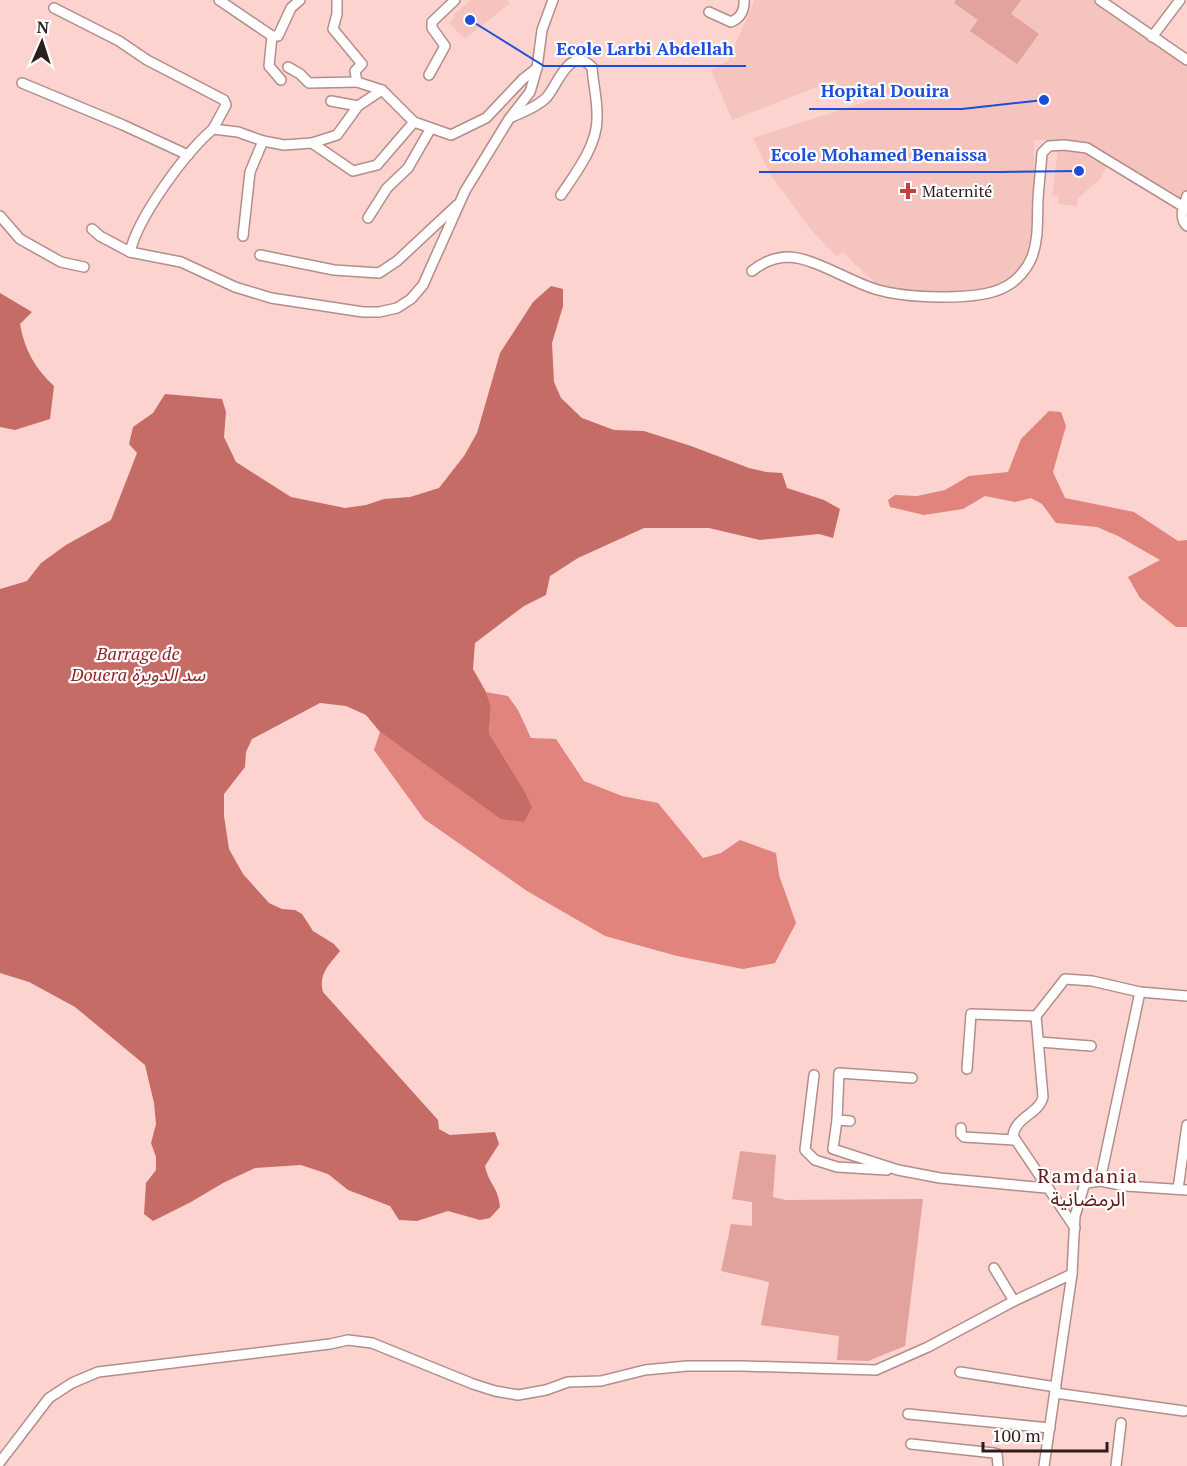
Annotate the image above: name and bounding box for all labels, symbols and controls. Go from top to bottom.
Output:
north arrow [12,12,72,72]
text: N [36,16,49,38]
callout: Ecole Larbi Abdellah [544,30,746,66]
text: Ecole Larbi Abdellah [556,36,734,60]
callout: Hopital Douira [809,73,962,109]
text: Hopital Douira [821,78,949,102]
callout: Ecole Mohamed Benaissa [759,136,999,172]
text: Ecole Mohamed Benaissa [771,142,987,166]
place label: Maternité [922,180,992,202]
marker: Maternité [899,182,917,200]
water label: Barrage de Douera سد الدويرة [70,641,206,686]
district label: Ramdania الرمضانية [1037,1162,1139,1212]
scale bar [983,1415,1108,1453]
text: 100 m [992,1423,1041,1447]

